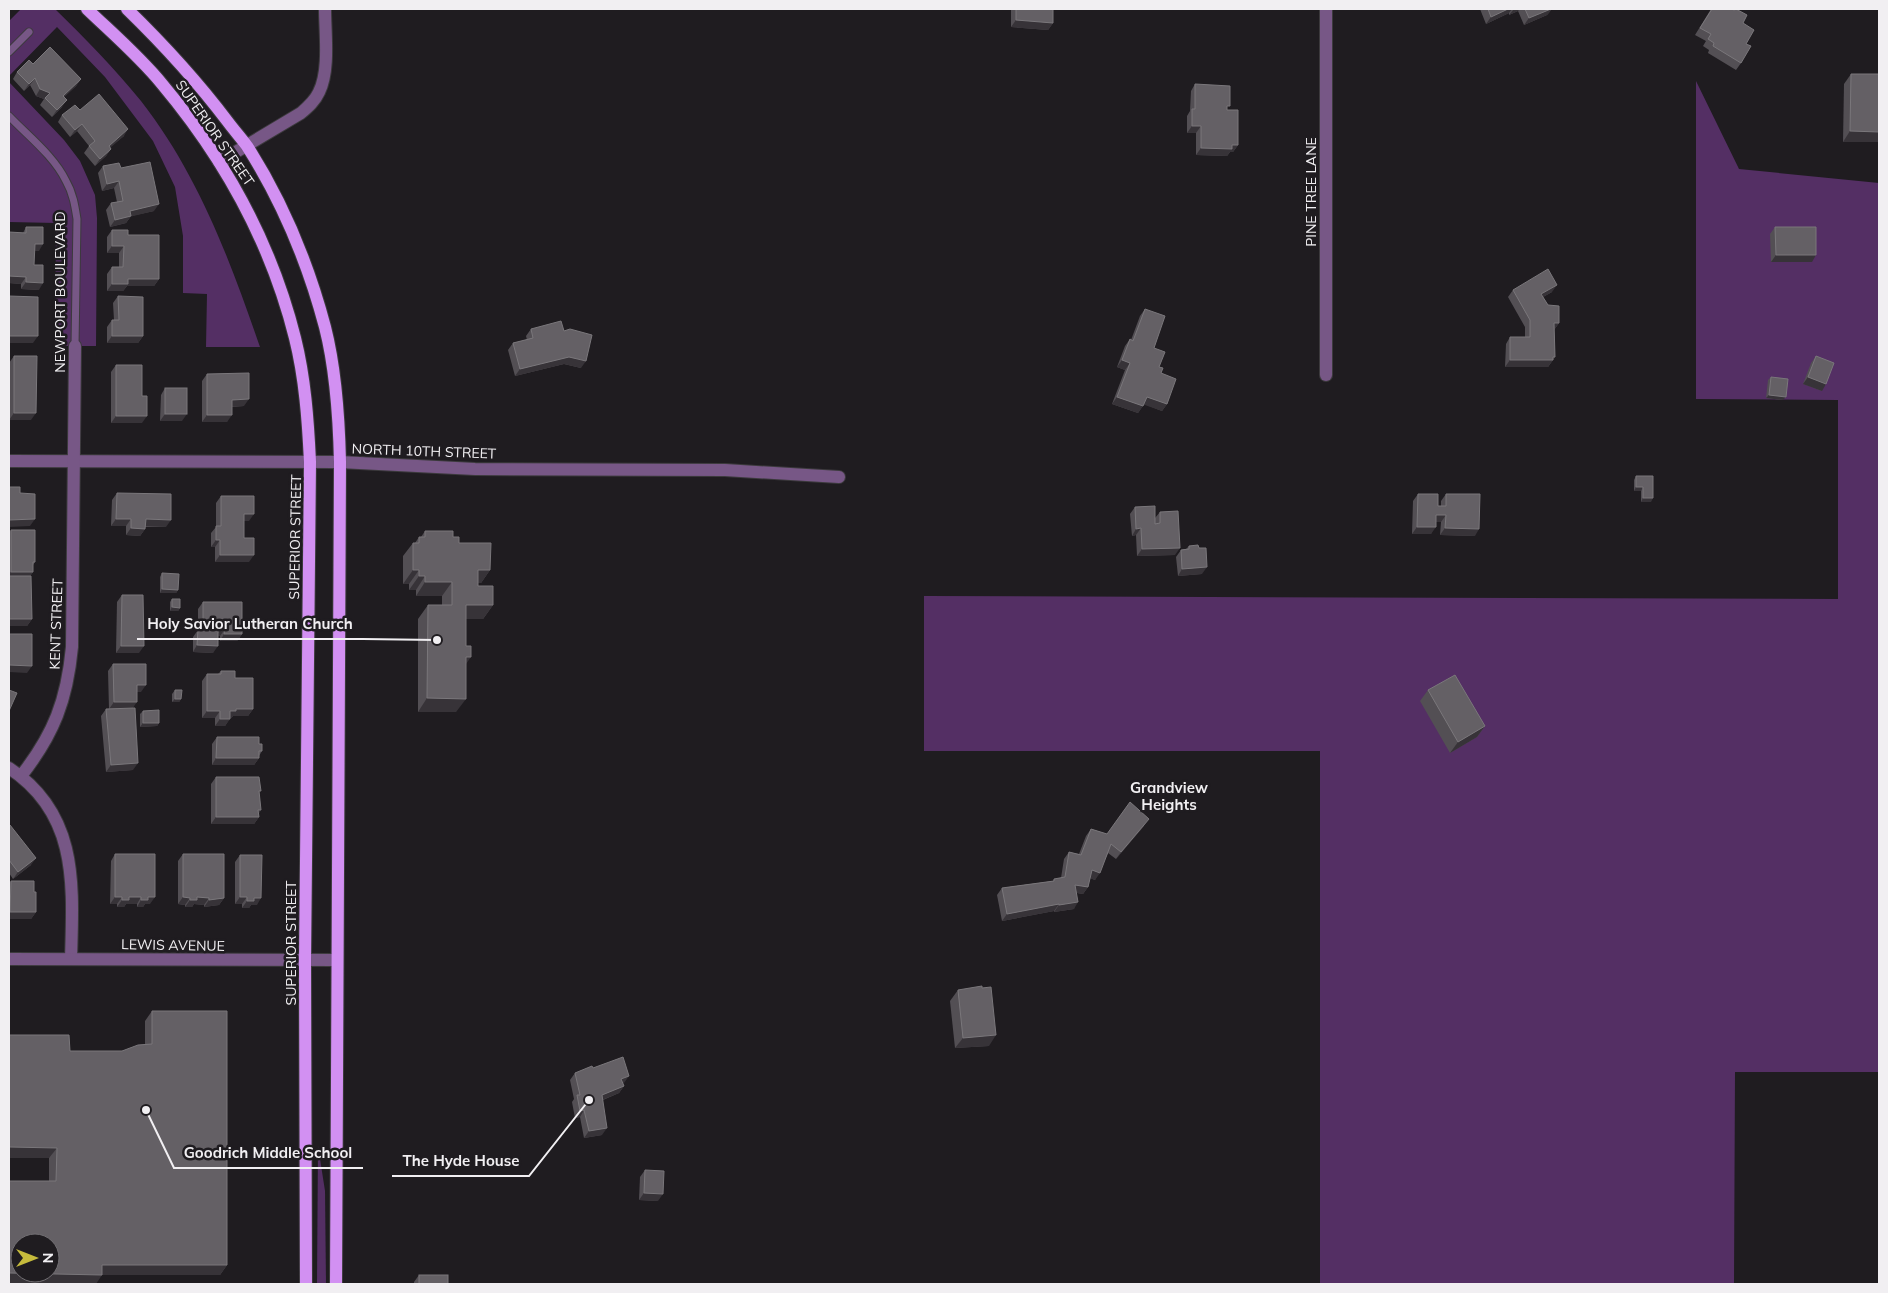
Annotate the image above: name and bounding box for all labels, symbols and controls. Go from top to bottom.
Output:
street label: SUPERIOR STREET [172,77,259,190]
street label: PINE TREE LANE [1302,137,1320,247]
street label: NEWPORT BOULEVARD [51,211,69,373]
street label: NORTH 10TH STREET [351,439,497,463]
street label: SUPERIOR STREET [285,474,305,600]
street label: KENT STREET [45,578,67,670]
callout: Holy Savior Lutheran Church [137,609,363,639]
text: Holy Savior Lutheran Church [147,614,353,633]
district label: Grandview Heights [1130,778,1209,814]
street label: SUPERIOR STREET [282,880,300,1006]
street label: LEWIS AVENUE [121,935,225,955]
callout: Goodrich Middle School [174,1138,363,1168]
text: Goodrich Middle School [184,1143,352,1162]
callout: The Hyde House [392,1146,529,1176]
text: The Hyde House [402,1151,520,1170]
north arrow [10,1233,60,1283]
text: N [39,1253,57,1263]

